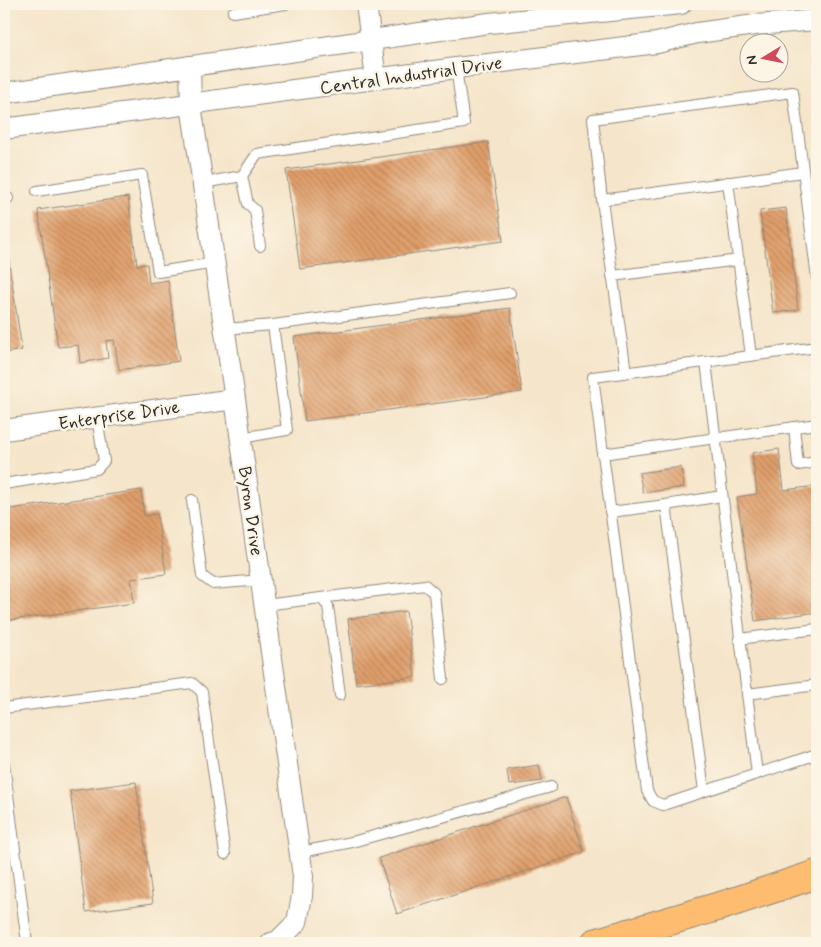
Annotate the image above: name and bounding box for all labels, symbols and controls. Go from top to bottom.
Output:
north arrow [738,32,788,82]
street label: Central Industrial Drive [318,51,504,101]
text: N [743,54,762,66]
street label: Enterprise Drive [57,396,181,436]
street label: Byron Drive [232,465,268,557]

